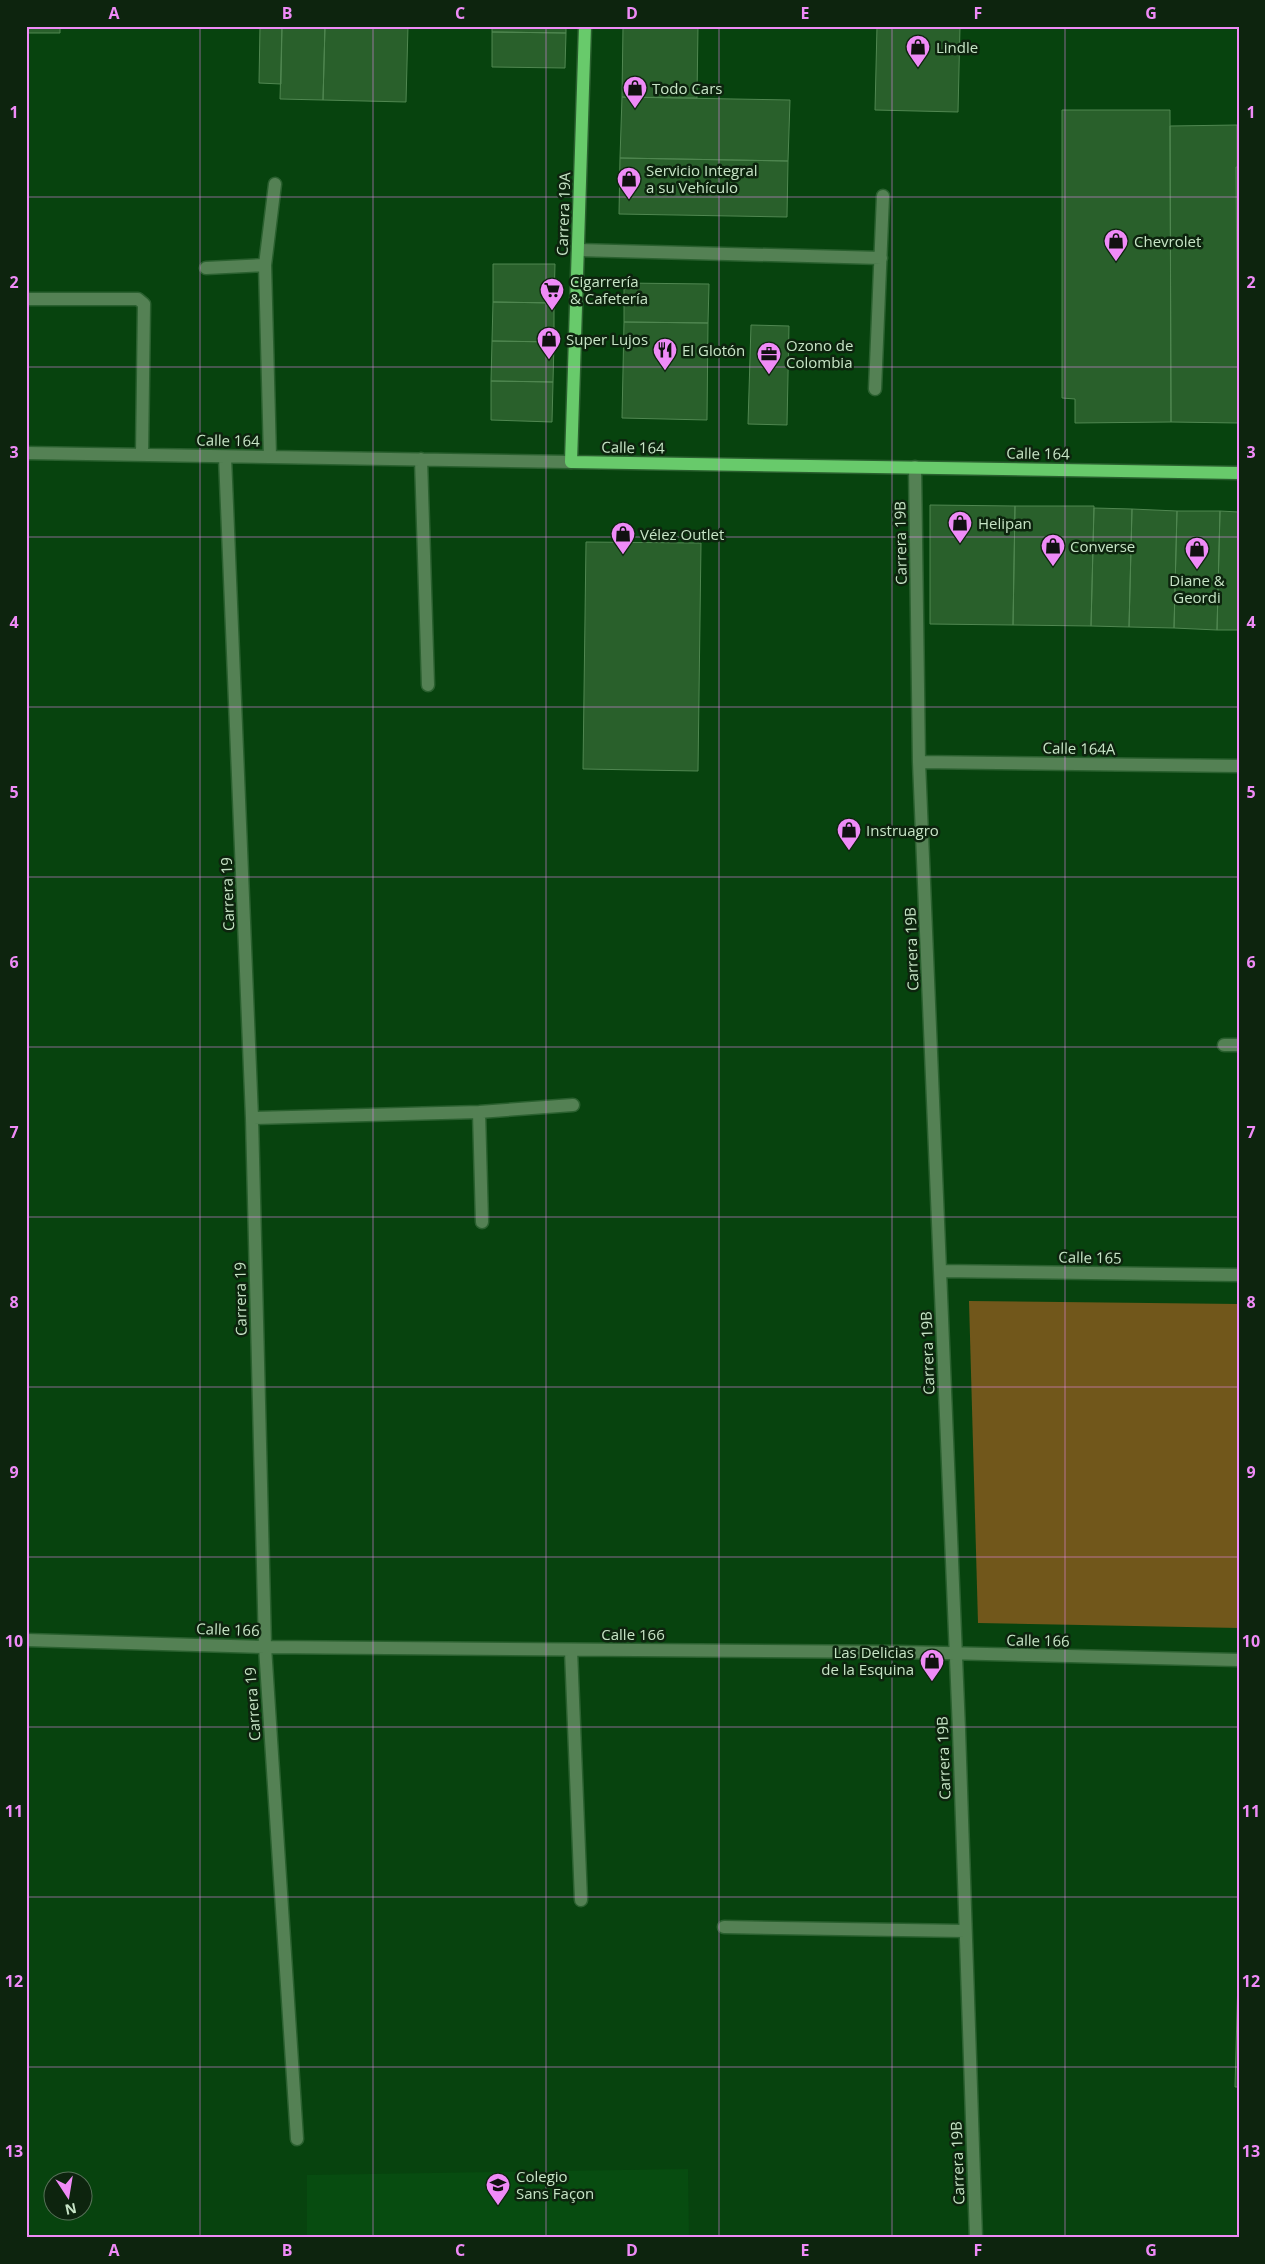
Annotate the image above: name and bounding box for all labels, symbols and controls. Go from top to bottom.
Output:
text: A [108,2,120,24]
text: B [282,2,292,24]
text: C [455,2,465,24]
text: D [626,2,638,24]
text: E [801,2,810,24]
text: F [974,2,982,24]
text: G [1145,2,1157,24]
shop icon: Lindle [905,34,931,68]
place label: Lindle [936,37,978,57]
shop icon: Todo Cars [622,75,648,109]
place label: Todo Cars [652,78,722,98]
text: 1 [9,101,19,123]
text: 1 [1246,101,1256,123]
place label: Servicio Integral a su Vehículo [646,160,758,197]
shop icon: Servicio Integral a su Vehículo [616,166,642,200]
street label: Carrera 19A [552,171,574,256]
shop icon: Chevrolet [1103,228,1129,262]
place label: Chevrolet [1134,231,1201,251]
text: 2 [9,271,19,293]
place label: Cigarrería & Cafetería [570,271,648,308]
text: 2 [1246,271,1256,293]
supermarket icon: Cigarrería & Cafetería [539,277,565,311]
shop icon: Super Lujos [536,326,562,360]
place label: Super Lujos [566,329,648,349]
place label: Ozono de Colombia [786,335,853,372]
restaurant icon: El Glotón [652,337,678,371]
place label: El Glotón [682,340,745,360]
office icon: Ozono de Colombia [756,341,782,375]
street label: Calle 164 [196,429,260,451]
street label: Calle 164 [601,436,665,458]
text: 3 [9,441,19,463]
text: 3 [1246,441,1256,463]
street label: Calle 164 [1006,442,1070,464]
street label: Carrera 19B [889,501,911,585]
shop icon: Helipan [947,510,973,544]
place label: Helipan [978,513,1032,533]
shop icon: Vélez Outlet [610,521,636,555]
place label: Vélez Outlet [640,524,724,544]
shop icon: Converse [1040,533,1066,567]
place label: Converse [1070,536,1135,556]
shop icon: Diane & Geordi [1184,536,1210,570]
place label: Diane & Geordi [1169,570,1225,607]
text: 4 [9,611,19,633]
text: 4 [1246,611,1256,633]
street label: Calle 164A [1042,737,1116,759]
text: 5 [9,781,19,803]
text: 5 [1246,781,1256,803]
shop icon: Instruagro [836,817,862,851]
place label: Instruagro [866,820,939,840]
street label: Carrera 19 [216,857,238,931]
street label: Carrera 19B [900,907,922,991]
text: 6 [9,951,19,973]
text: 6 [1246,951,1256,973]
text: 7 [9,1121,19,1143]
text: 7 [1246,1121,1256,1143]
street label: Calle 165 [1058,1246,1122,1268]
street label: Carrera 19 [229,1262,251,1336]
text: 8 [9,1291,19,1313]
text: 8 [1246,1291,1256,1313]
street label: Carrera 19B [916,1311,938,1395]
text: 9 [9,1461,19,1483]
text: 9 [1246,1461,1256,1483]
street label: Calle 166 [196,1618,260,1640]
street label: Calle 166 [601,1624,665,1644]
street label: Calle 166 [1006,1629,1070,1651]
text: 10 [5,1630,23,1652]
text: 10 [1242,1630,1260,1652]
place label: Las Delicias de la Esquina [821,1642,914,1679]
shop icon: Las Delicias de la Esquina [919,1648,945,1682]
street label: Carrera 19 [239,1666,265,1742]
street label: Carrera 19B [932,1716,954,1800]
text: 11 [5,1800,23,1822]
text: 11 [1242,1800,1260,1822]
text: 12 [5,1970,23,1992]
text: 12 [1242,1970,1260,1992]
street label: Carrera 19B [946,2121,968,2205]
text: 13 [5,2140,23,2162]
text: 13 [1242,2140,1260,2162]
place label: Colegio Sans Façon [516,2166,594,2203]
north arrow [42,2172,92,2222]
school or university icon: Colegio Sans Façon [485,2172,511,2206]
text: N [63,2199,78,2220]
text: A [108,2239,120,2261]
text: B [282,2239,292,2261]
text: C [455,2239,465,2261]
text: D [626,2239,638,2261]
text: E [801,2239,810,2261]
text: F [974,2239,982,2261]
text: G [1145,2239,1157,2261]

